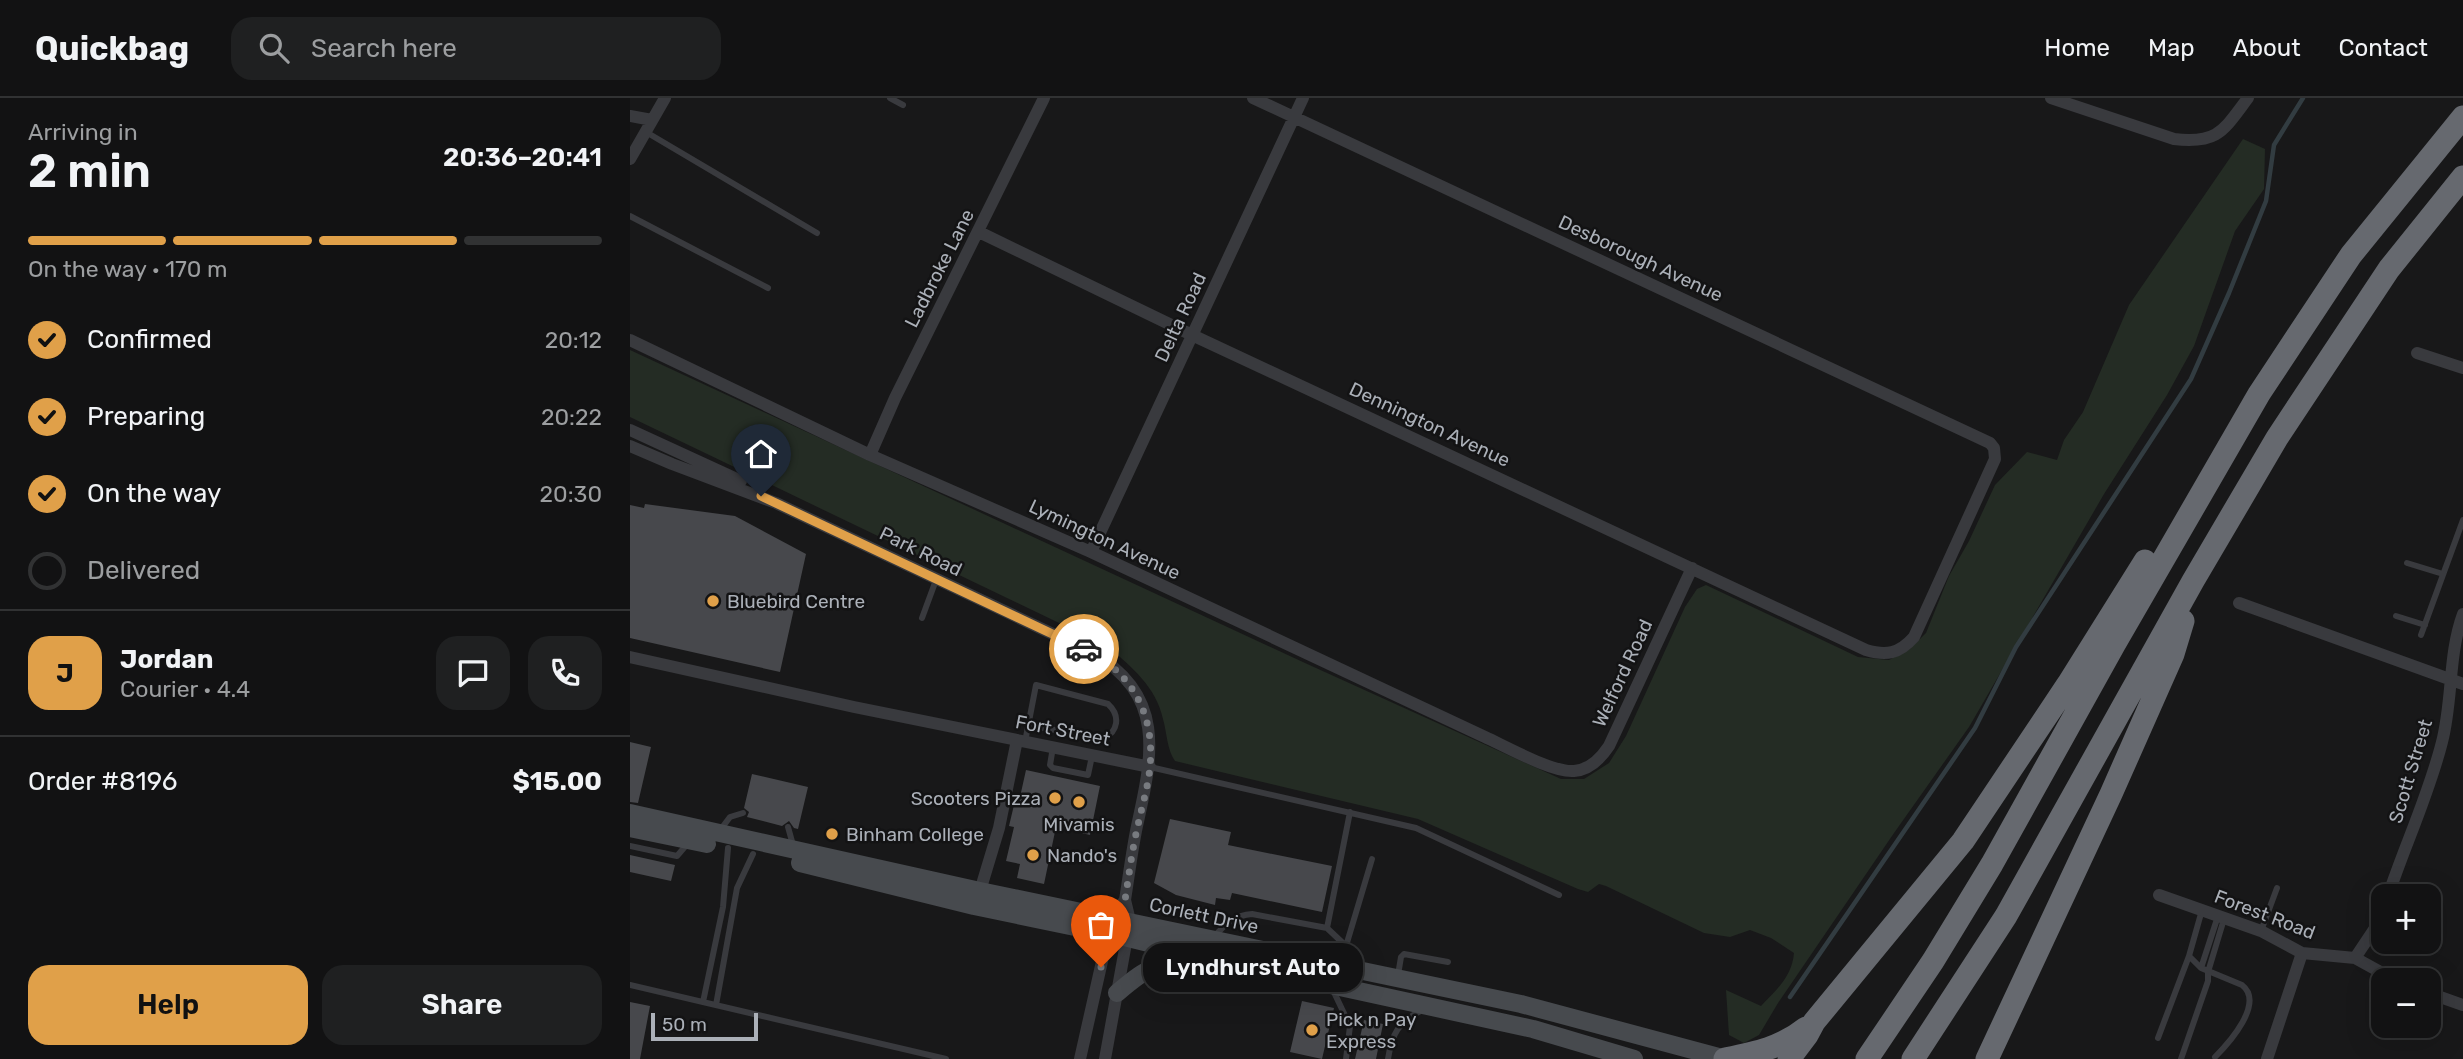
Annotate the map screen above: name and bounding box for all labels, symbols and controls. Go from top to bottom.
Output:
search box [231,17,721,80]
text: Quickbag [35,29,189,68]
icon: search [255,29,293,67]
text: Search here [311,33,457,64]
text: Home [2044,34,2110,62]
text: Map [2148,34,2195,62]
text: About [2233,34,2301,62]
text: Contact [2339,34,2428,62]
text: Arriving in [28,118,138,146]
text: 20:36–20:41 [443,142,602,173]
text: 2 min [28,144,151,199]
street label: Ladbroke Lane [900,205,979,331]
street label: Desborough Avenue [1555,210,1727,307]
text: On the way · 170 m [28,255,227,283]
street label: Delta Road [1150,269,1211,366]
icon: check [28,321,66,359]
text: Confirmed [87,324,212,355]
text: 20:12 [545,326,602,354]
street label: Dennington Avenue [1346,377,1514,472]
icon: check [28,398,66,436]
text: Preparing [87,401,205,432]
text: 20:22 [541,403,602,431]
pin [731,424,791,496]
icon: home [742,435,780,473]
icon: check [28,475,66,513]
text: On the way [87,478,221,509]
text: 20:30 [540,480,602,508]
street label: Lymington Avenue [1025,494,1184,585]
street label: Park Road [876,522,966,581]
text: Delivered [87,555,200,586]
place label: Bluebird Centre [727,590,865,613]
marker: Bluebird Centre [705,593,721,609]
courier [1049,614,1119,684]
street label: Welford Road [1587,616,1657,731]
icon: car [1065,630,1103,668]
button: chat [436,636,510,710]
button: phone [528,636,602,710]
text: Jordan [120,644,213,675]
text: J [56,658,74,689]
text: Courier · 4.4 [120,675,250,703]
street label: Fort Street [1014,710,1113,751]
street label: Scott Street [2384,716,2437,826]
text: Order #8196 [28,766,178,797]
text: $15.00 [512,766,602,797]
place label: Scooters Pizza [911,787,1041,810]
marker: Scooters Pizza [1047,790,1063,806]
marker: Mivamis [1071,794,1087,810]
place label: Mivamis [1043,813,1115,836]
place label: Binham College [846,823,984,846]
marker: Binham College [824,826,840,842]
place label: Nando's [1047,844,1117,867]
marker: Nando's [1025,847,1041,863]
map controls [2371,884,2441,1038]
button: + [2371,884,2441,954]
street label: Forest Road [2211,885,2319,944]
street label: Corlett Drive [1147,893,1261,938]
pin [1071,895,1131,967]
icon: bag [1082,906,1120,944]
callout: Lyndhurst Auto [1143,942,1364,992]
text: Lyndhurst Auto [1166,953,1340,981]
button: Help [28,965,308,1045]
button: Share [322,965,602,1045]
button: − [2371,968,2441,1038]
place label: Pick n Pay Express [1326,1008,1417,1053]
scale bar [651,1010,758,1042]
text: 50 m [662,1013,707,1036]
marker: Pick n Pay Express [1304,1022,1320,1038]

